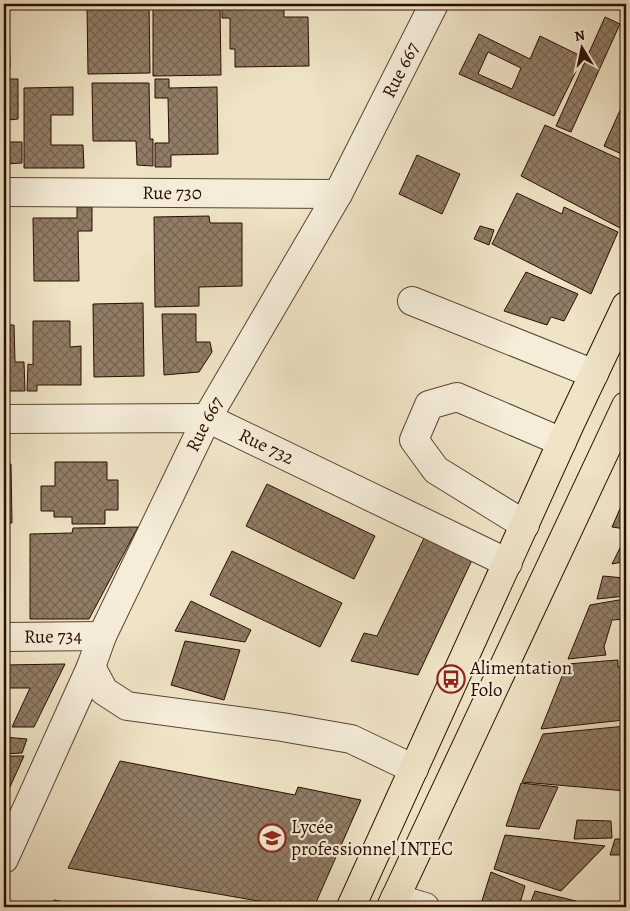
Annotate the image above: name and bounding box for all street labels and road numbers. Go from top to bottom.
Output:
street label: Rue 667 [376,38,426,102]
street label: Rue 730 [142,180,202,206]
street label: Rue 667 [180,392,230,456]
street label: Rue 732 [234,422,298,471]
street label: Rue 734 [24,623,83,650]

